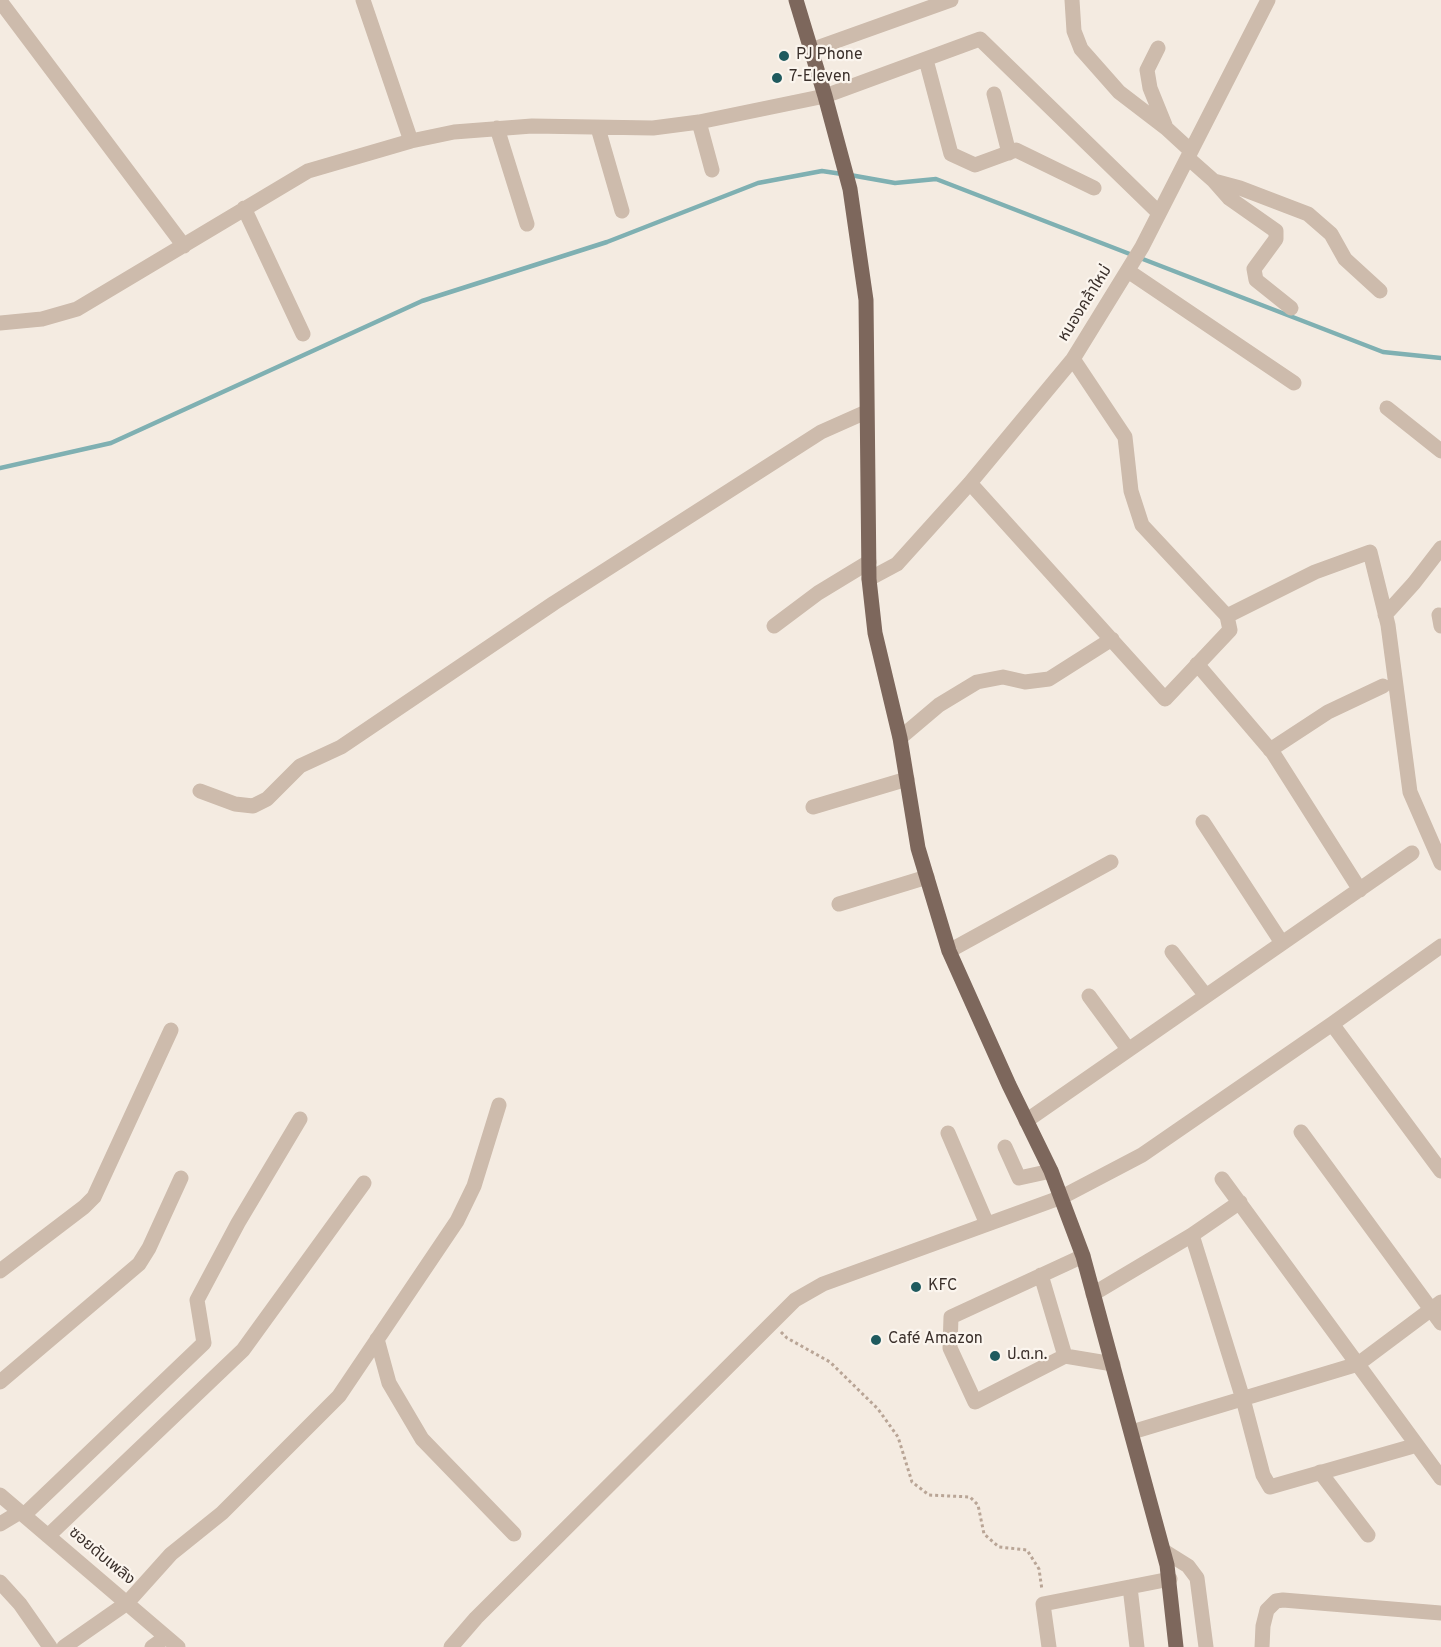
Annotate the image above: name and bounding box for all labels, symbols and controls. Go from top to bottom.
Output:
place label: PJ Phone [796,46,863,66]
marker: PJ Phone [777,49,791,63]
place label: 7-Eleven [789,68,851,88]
marker: 7-Eleven [770,71,784,85]
street label: หนองคล้าใหม่ [1055,262,1117,346]
place label: KFC [928,1277,957,1297]
marker: KFC [909,1280,923,1294]
place label: Café Amazon [888,1330,983,1350]
marker: Café Amazon [869,1333,883,1347]
place label: ป.ต.ท. [1007,1346,1047,1366]
marker: ป.ต.ท. [988,1349,1002,1363]
street label: ซอยดับเพลิง [64,1524,138,1590]

